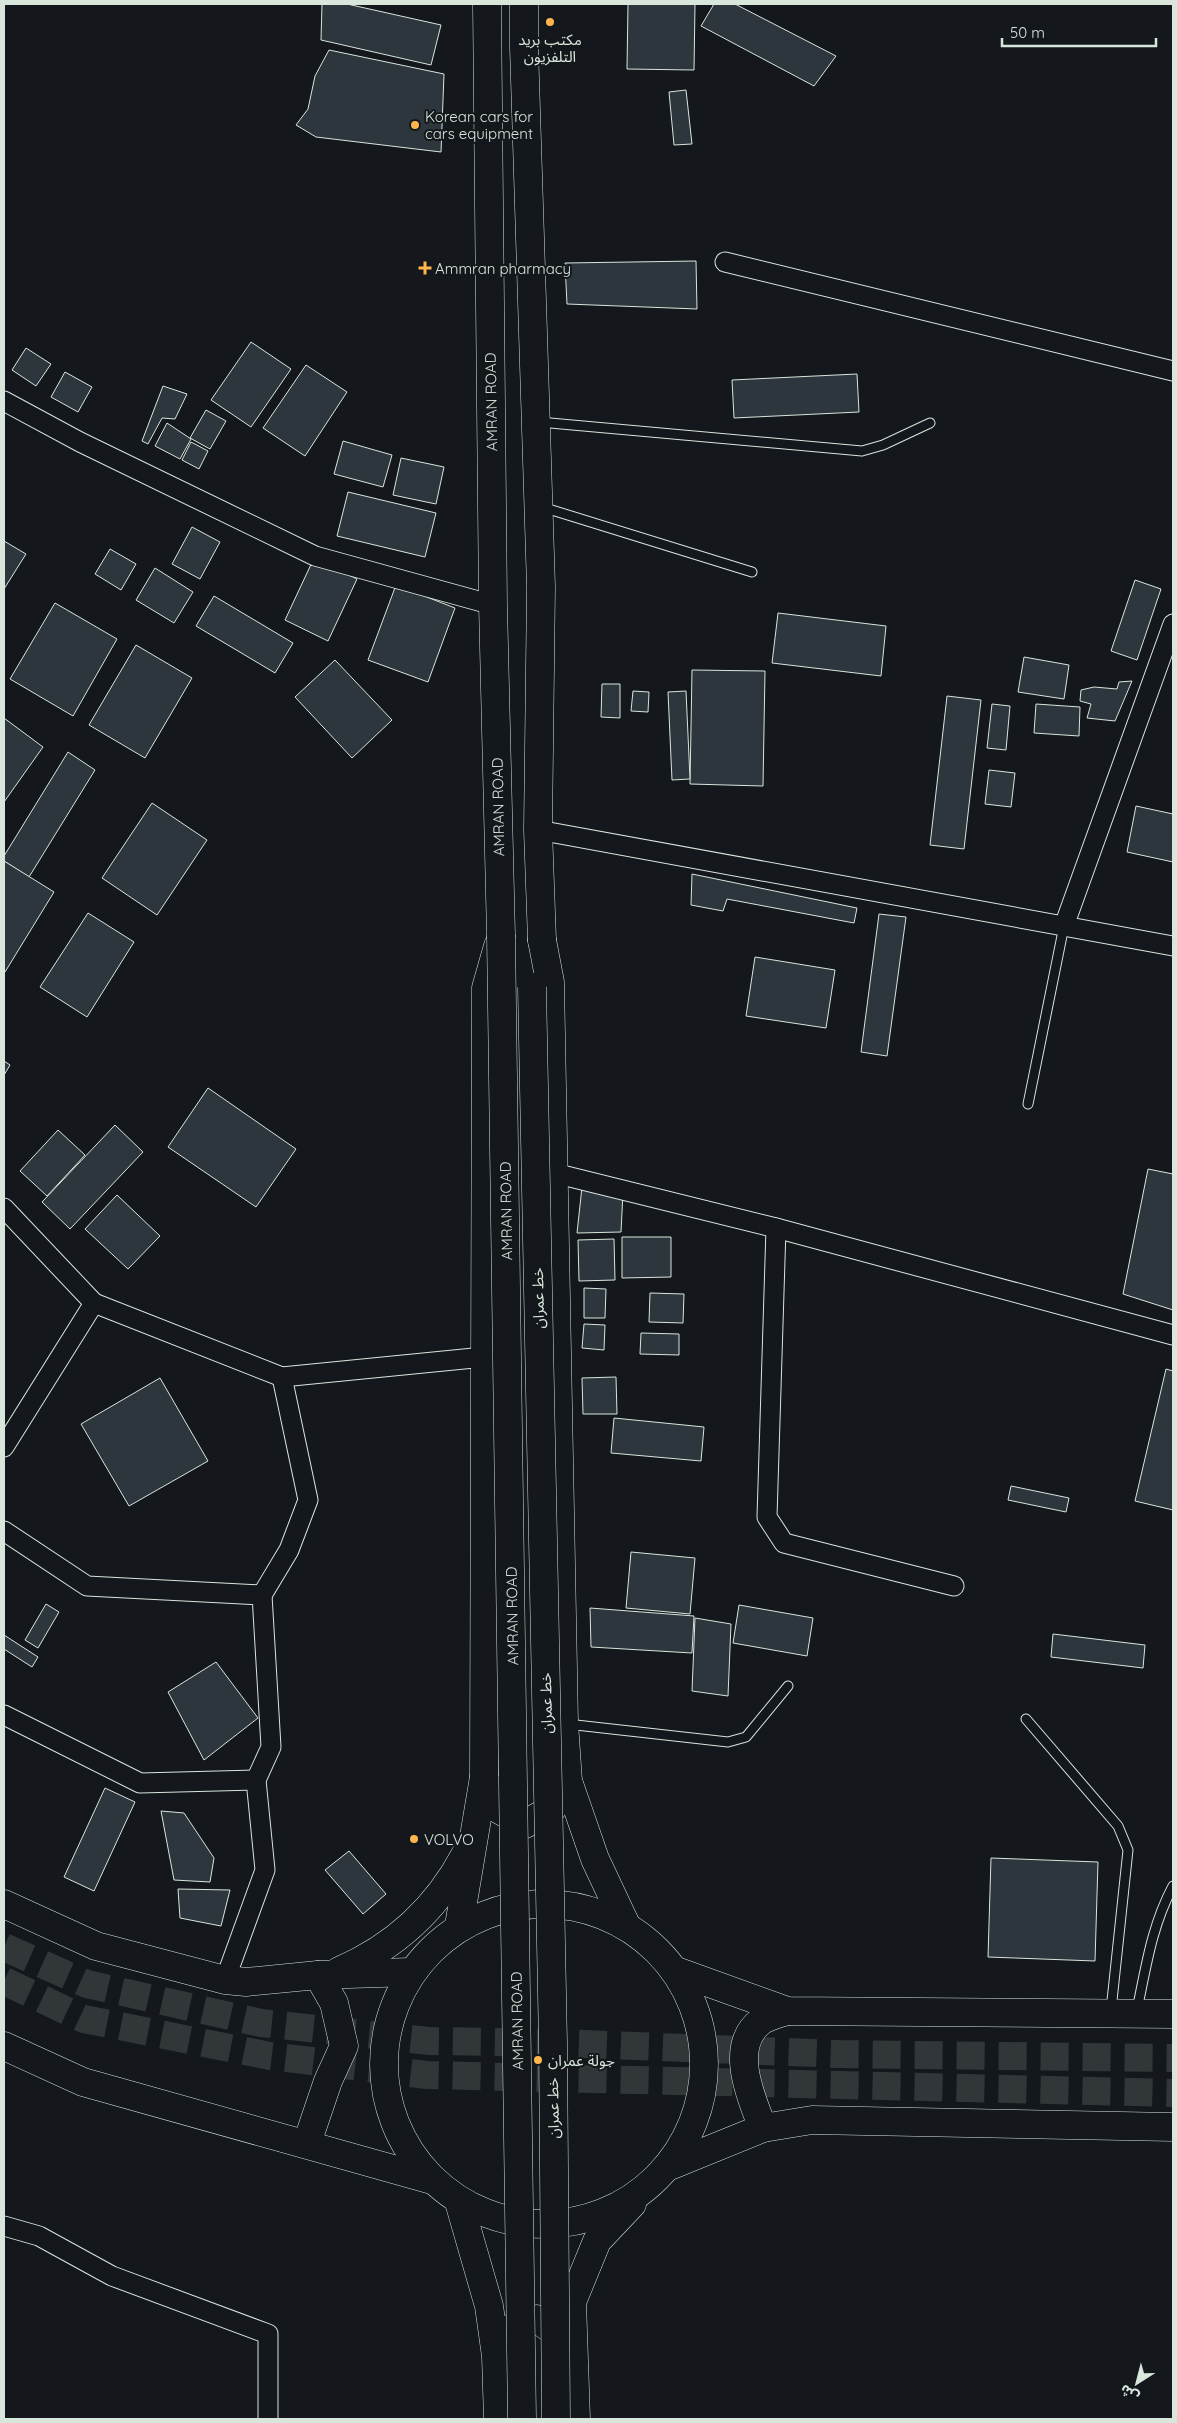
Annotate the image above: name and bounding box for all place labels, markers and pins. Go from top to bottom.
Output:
marker: مكتب بريد التلفزيون [544,16,556,28]
place label: مكتب بريد التلفزيون [518,30,582,66]
place label: Korean cars for cars equipment [425,107,533,143]
marker: Korean cars for cars equipment [409,119,421,131]
place label: Ammran pharmacy [435,259,571,278]
marker: Ammran pharmacy [419,262,431,274]
place label: VOLVO [424,1830,474,1849]
marker: VOLVO [408,1833,420,1845]
place label: جولة عمران [548,2051,615,2070]
marker: جولة عمران [532,2054,544,2066]

